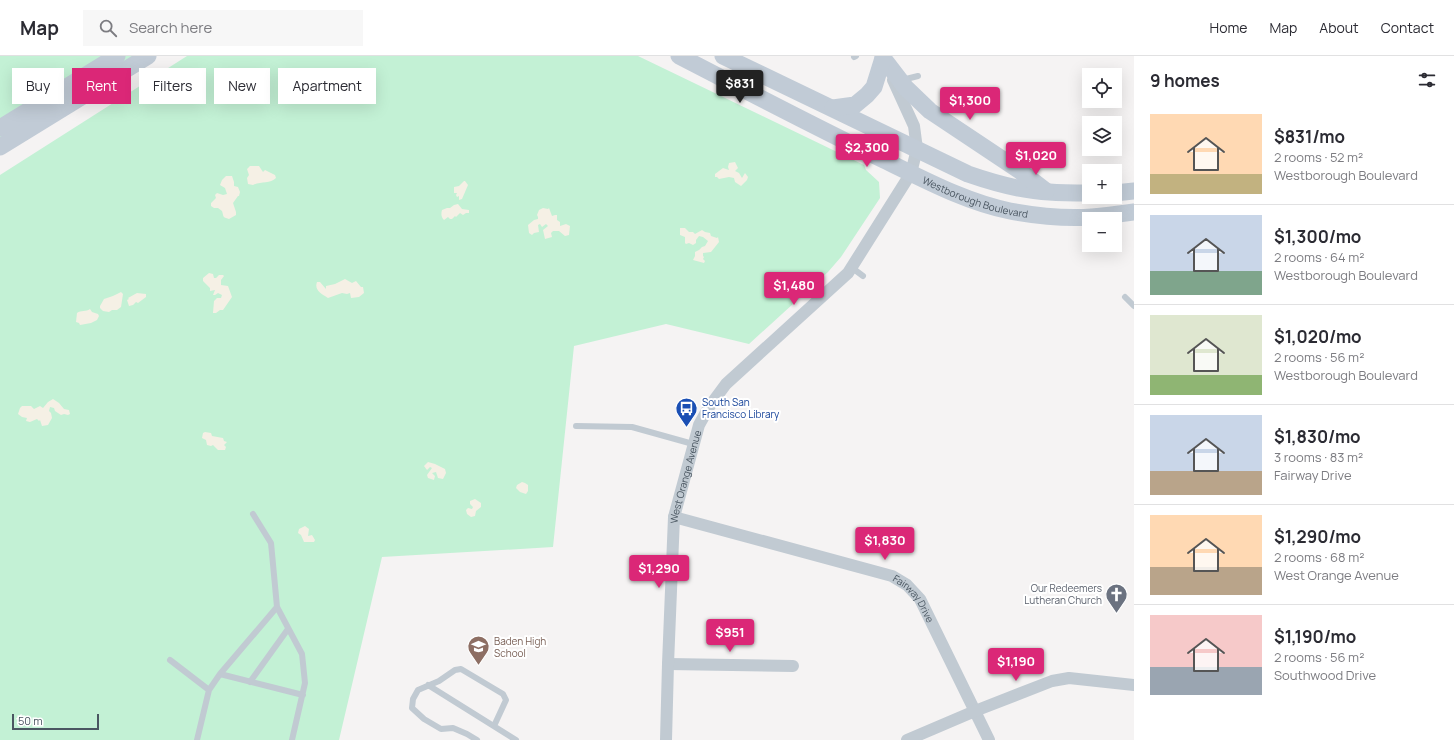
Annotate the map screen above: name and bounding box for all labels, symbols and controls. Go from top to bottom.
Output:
search box [83,10,363,46]
text: Map [20,15,59,41]
icon: search [97,17,119,39]
text: Search here [129,17,212,38]
text: Home [1210,18,1247,37]
text: Map [1269,18,1297,37]
text: About [1319,18,1359,37]
text: Contact [1381,18,1434,37]
chip: Buy [12,68,64,104]
chip: Rent [72,68,131,104]
chip: Filters [139,68,206,104]
chip: New [214,68,270,104]
chip: Apartment [278,68,376,104]
map controls [1082,68,1122,252]
button: locate [1082,68,1122,108]
text: 9 homes [1150,69,1220,92]
icon: filters [1416,69,1438,91]
pin: $831 [716,70,764,104]
text: $831 [725,74,755,92]
pin: $1,300 [937,87,1003,121]
text: $1,300 [949,91,991,109]
button: layers [1082,116,1122,156]
text: $831/mo [1274,125,1345,148]
icon: home [1182,130,1230,178]
pin: $2,300 [834,134,900,168]
text: $2,300 [845,138,889,156]
pin: $1,020 [1003,142,1069,176]
text: $1,020 [1015,146,1057,164]
text: 2 rooms · 52 m² [1274,148,1363,166]
button: + [1082,164,1122,204]
text: Westborough Boulevard [1274,166,1418,184]
street label: Westborough Boulevard [920,173,1029,221]
button: − [1082,212,1122,252]
text: $1,300/mo [1274,225,1361,248]
icon: home [1182,231,1230,279]
text: 2 rooms · 64 m² [1274,248,1365,266]
text: Westborough Boulevard [1274,266,1418,284]
pin: $1,480 [761,272,827,306]
text: $1,480 [773,276,815,294]
text: $1,020/mo [1274,325,1362,348]
icon: home [1182,331,1230,379]
text: 2 rooms · 56 m² [1274,348,1364,366]
text: Westborough Boulevard [1274,366,1418,384]
bus stop icon: South San Francisco Library [673,395,699,428]
place label: South San Francisco Library [702,395,780,421]
text: $1,830/mo [1274,425,1361,448]
street label: West Orange Avenue [667,428,704,524]
icon: home [1182,431,1230,479]
text: 3 rooms · 83 m² [1274,448,1363,466]
text: Fairway Drive [1274,466,1352,484]
text: $1,290/mo [1274,525,1361,548]
pin: $1,830 [852,527,918,561]
text: $1,830 [864,531,906,549]
icon: home [1182,531,1230,579]
text: 2 rooms · 68 m² [1274,548,1364,566]
pin: $1,290 [626,555,692,589]
text: $1,290 [638,559,680,577]
text: West Orange Avenue [1274,566,1399,584]
street label: Fairway Drive [890,571,938,625]
place label: Our Redeemers Lutheran Church [1024,581,1102,607]
church icon: Our Redeemers Lutheran Church [1104,581,1130,614]
pin: $951 [706,619,754,653]
text: $951 [715,623,745,641]
text: $1,190/mo [1274,625,1356,648]
icon: home [1182,631,1230,679]
school or university icon: Baden High School [466,634,492,667]
place label: Baden High School [494,634,546,660]
pin: $1,190 [983,648,1049,682]
text: 2 rooms · 56 m² [1274,648,1364,666]
text: $1,190 [997,652,1035,670]
text: Southwood Drive [1274,666,1376,684]
scale bar [12,712,99,731]
text: 50 m [18,713,43,728]

